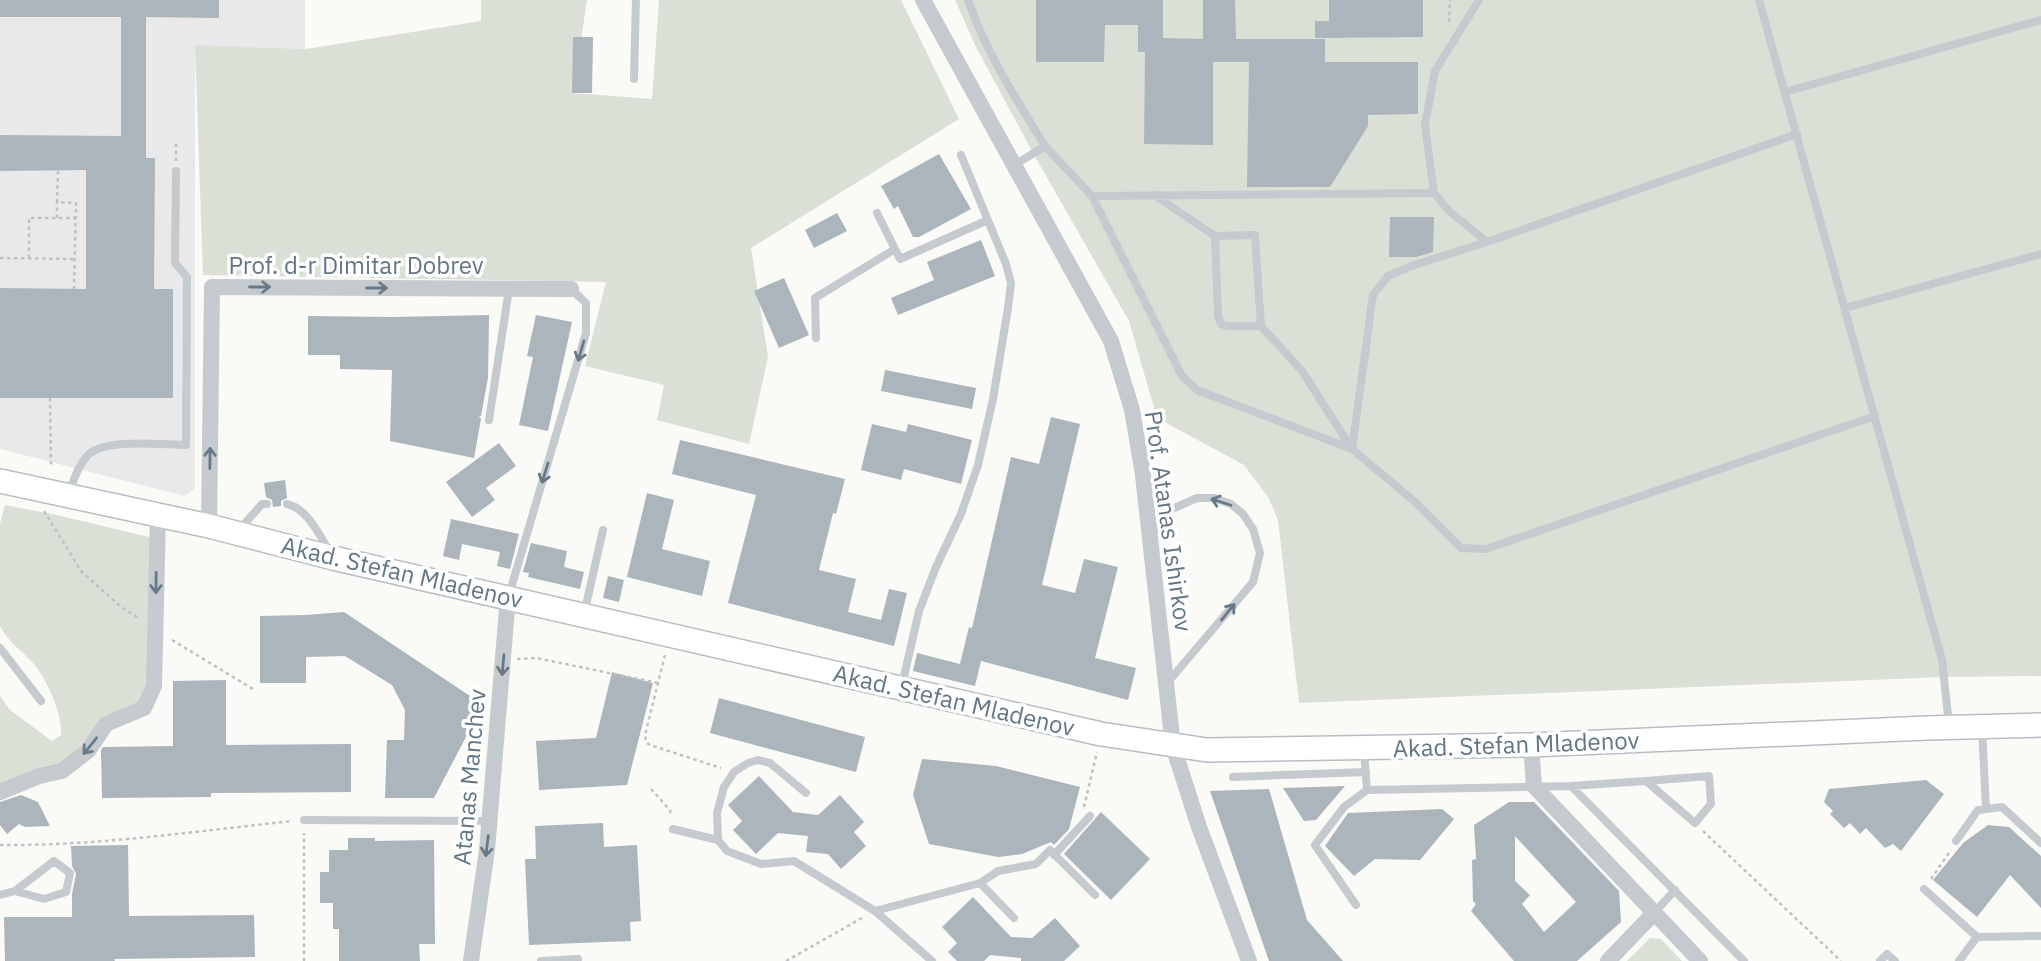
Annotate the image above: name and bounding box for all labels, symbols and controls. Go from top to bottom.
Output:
street label: Prof. d-r Dimitar Dobrev [228,249,484,281]
one-way arrow [248,280,271,294]
one-way arrow [365,281,388,295]
one-way arrow [574,339,587,361]
street label: Prof. Atanas Ishirkov [1138,408,1200,634]
one-way arrow [203,447,217,470]
one-way arrow [538,461,551,483]
one-way arrow [1211,495,1233,507]
street label: Akad. Stefan Mladenov [278,529,526,615]
one-way arrow [150,571,163,594]
one-way arrow [1220,604,1236,622]
one-way arrow [496,653,509,676]
street label: Akad. Stefan Mladenov [830,657,1078,743]
street label: Atanas Manchev [445,687,493,866]
street label: Akad. Stefan Mladenov [1392,724,1640,764]
one-way arrow [82,737,98,755]
one-way arrow [480,834,493,857]

